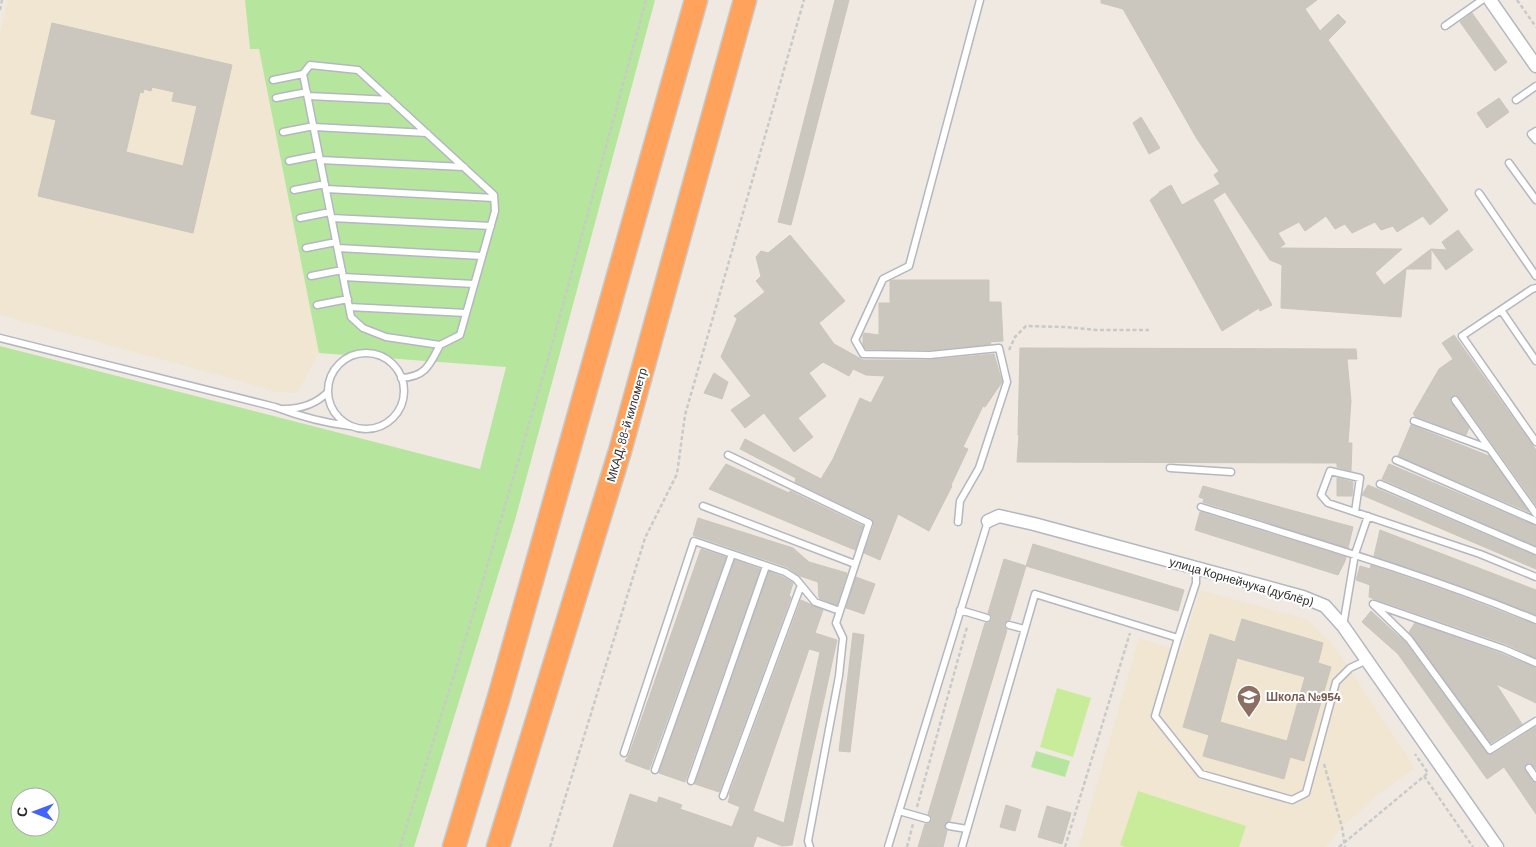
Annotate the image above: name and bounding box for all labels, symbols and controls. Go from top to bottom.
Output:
street label: МКАД, 88-й километр [603,366,650,484]
street label: улица Корнейчука (дублёр) [1168,554,1315,609]
school or university icon: Школа №954 [1236,684,1262,718]
place label: Школа №954 [1266,689,1341,703]
north arrow [10,787,60,837]
text: С [13,807,30,817]

